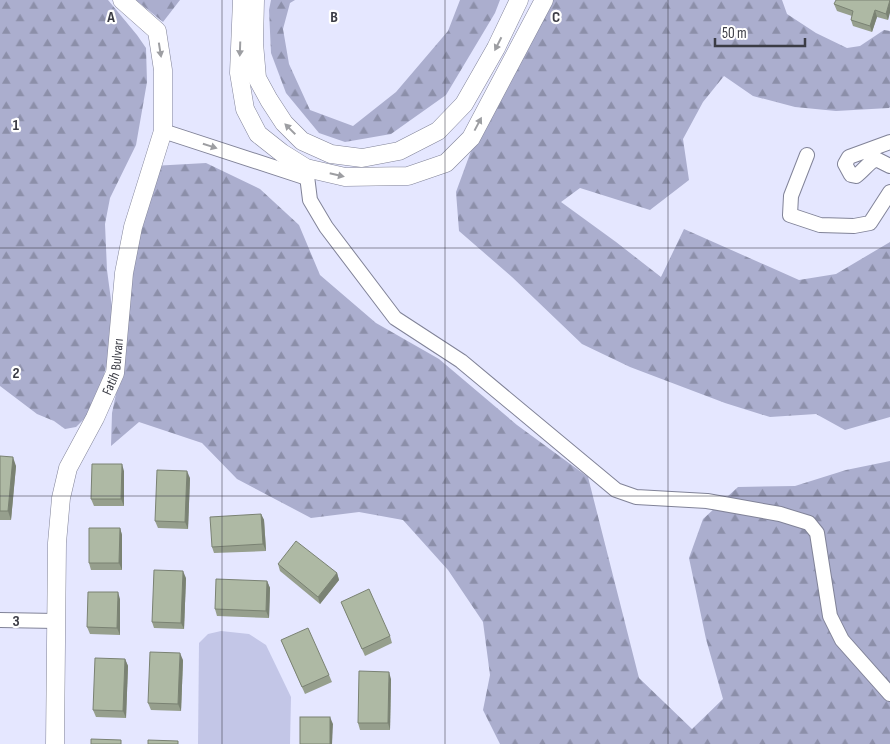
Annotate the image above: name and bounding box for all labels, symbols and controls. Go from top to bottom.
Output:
text: A [106,8,115,27]
text: B [330,8,338,27]
text: C [552,8,560,27]
scale bar [715,15,805,47]
text: 50 m [722,24,747,43]
one-way arrow [494,37,502,51]
one-way arrow [236,41,244,57]
one-way arrow [156,43,164,59]
text: 1 [13,116,20,135]
one-way arrow [474,116,482,131]
one-way arrow [284,124,296,136]
one-way arrow [203,143,218,151]
one-way arrow [330,171,345,179]
street label: Fatih Bulvarı [98,338,127,397]
text: 2 [12,364,20,383]
text: 3 [12,612,20,631]

